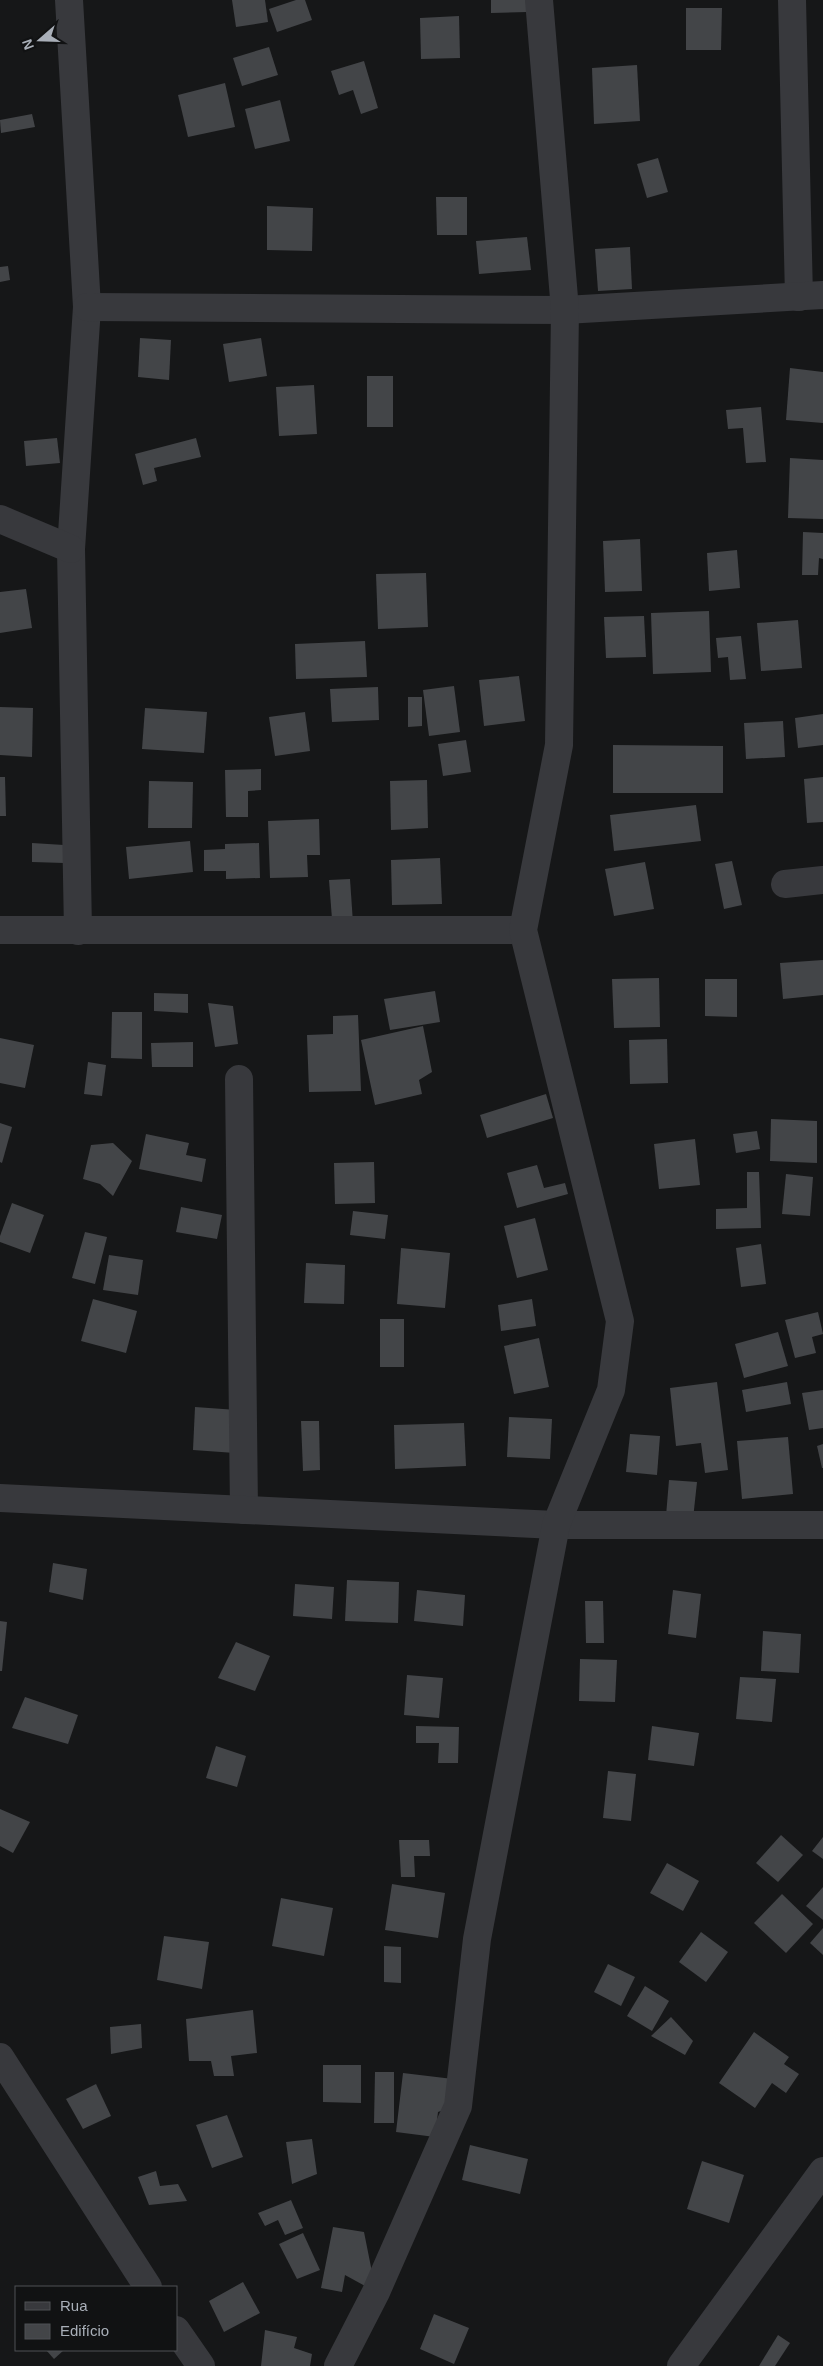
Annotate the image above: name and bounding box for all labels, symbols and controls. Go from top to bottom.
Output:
north arrow [15,15,65,65]
text: N [19,37,37,52]
legend [15,2286,178,2351]
text: Rua [60,2297,88,2314]
text: Edifício [60,2322,109,2339]

